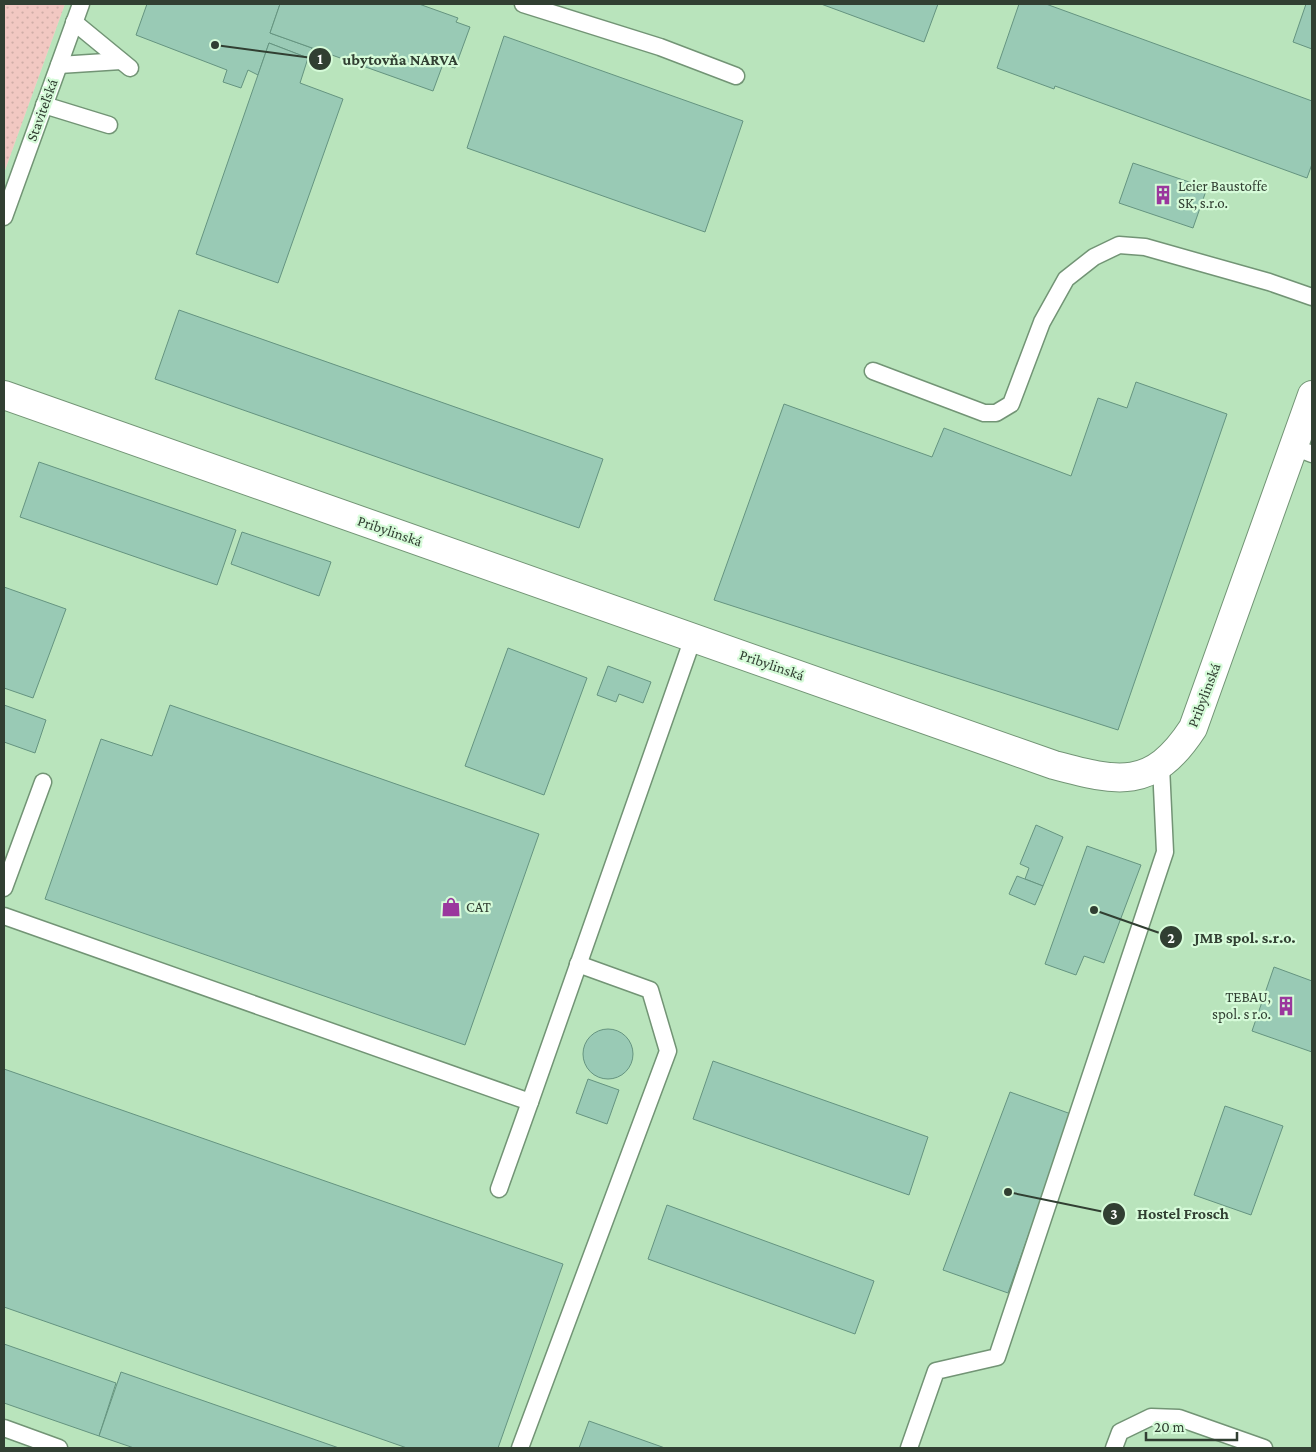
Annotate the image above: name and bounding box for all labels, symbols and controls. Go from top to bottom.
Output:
callout: ubytovňa NARVA [307,44,468,75]
text: 1 [317,51,323,67]
text: ubytovňa NARVA [342,51,458,68]
street label: Staviteľská [23,77,61,143]
place label: Leier Baustoffe SK, s.r.o. [1178,178,1268,211]
building icon: Leier Baustoffe SK, s.r.o. [1152,184,1174,206]
street label: Pribylinská [355,512,424,550]
street label: Pribylinská [737,646,806,684]
street label: Pribylinská [1184,661,1224,730]
shop icon: CAT [440,896,462,918]
place label: CAT [466,899,491,915]
callout: JMB spol. s.r.o. [1159,922,1306,953]
text: JMB spol. s.r.o. [1192,929,1296,946]
text: 2 [1167,930,1175,946]
place label: TEBAU, spol. s r.o. [1212,989,1271,1023]
building icon: TEBAU, spol. s r.o. [1275,995,1297,1017]
callout: Hostel Frosch [1102,1198,1239,1229]
text: Hostel Frosch [1137,1205,1229,1222]
text: 3 [1110,1206,1118,1222]
scale bar [1146,1410,1237,1442]
text: 20 m [1154,1419,1185,1435]

